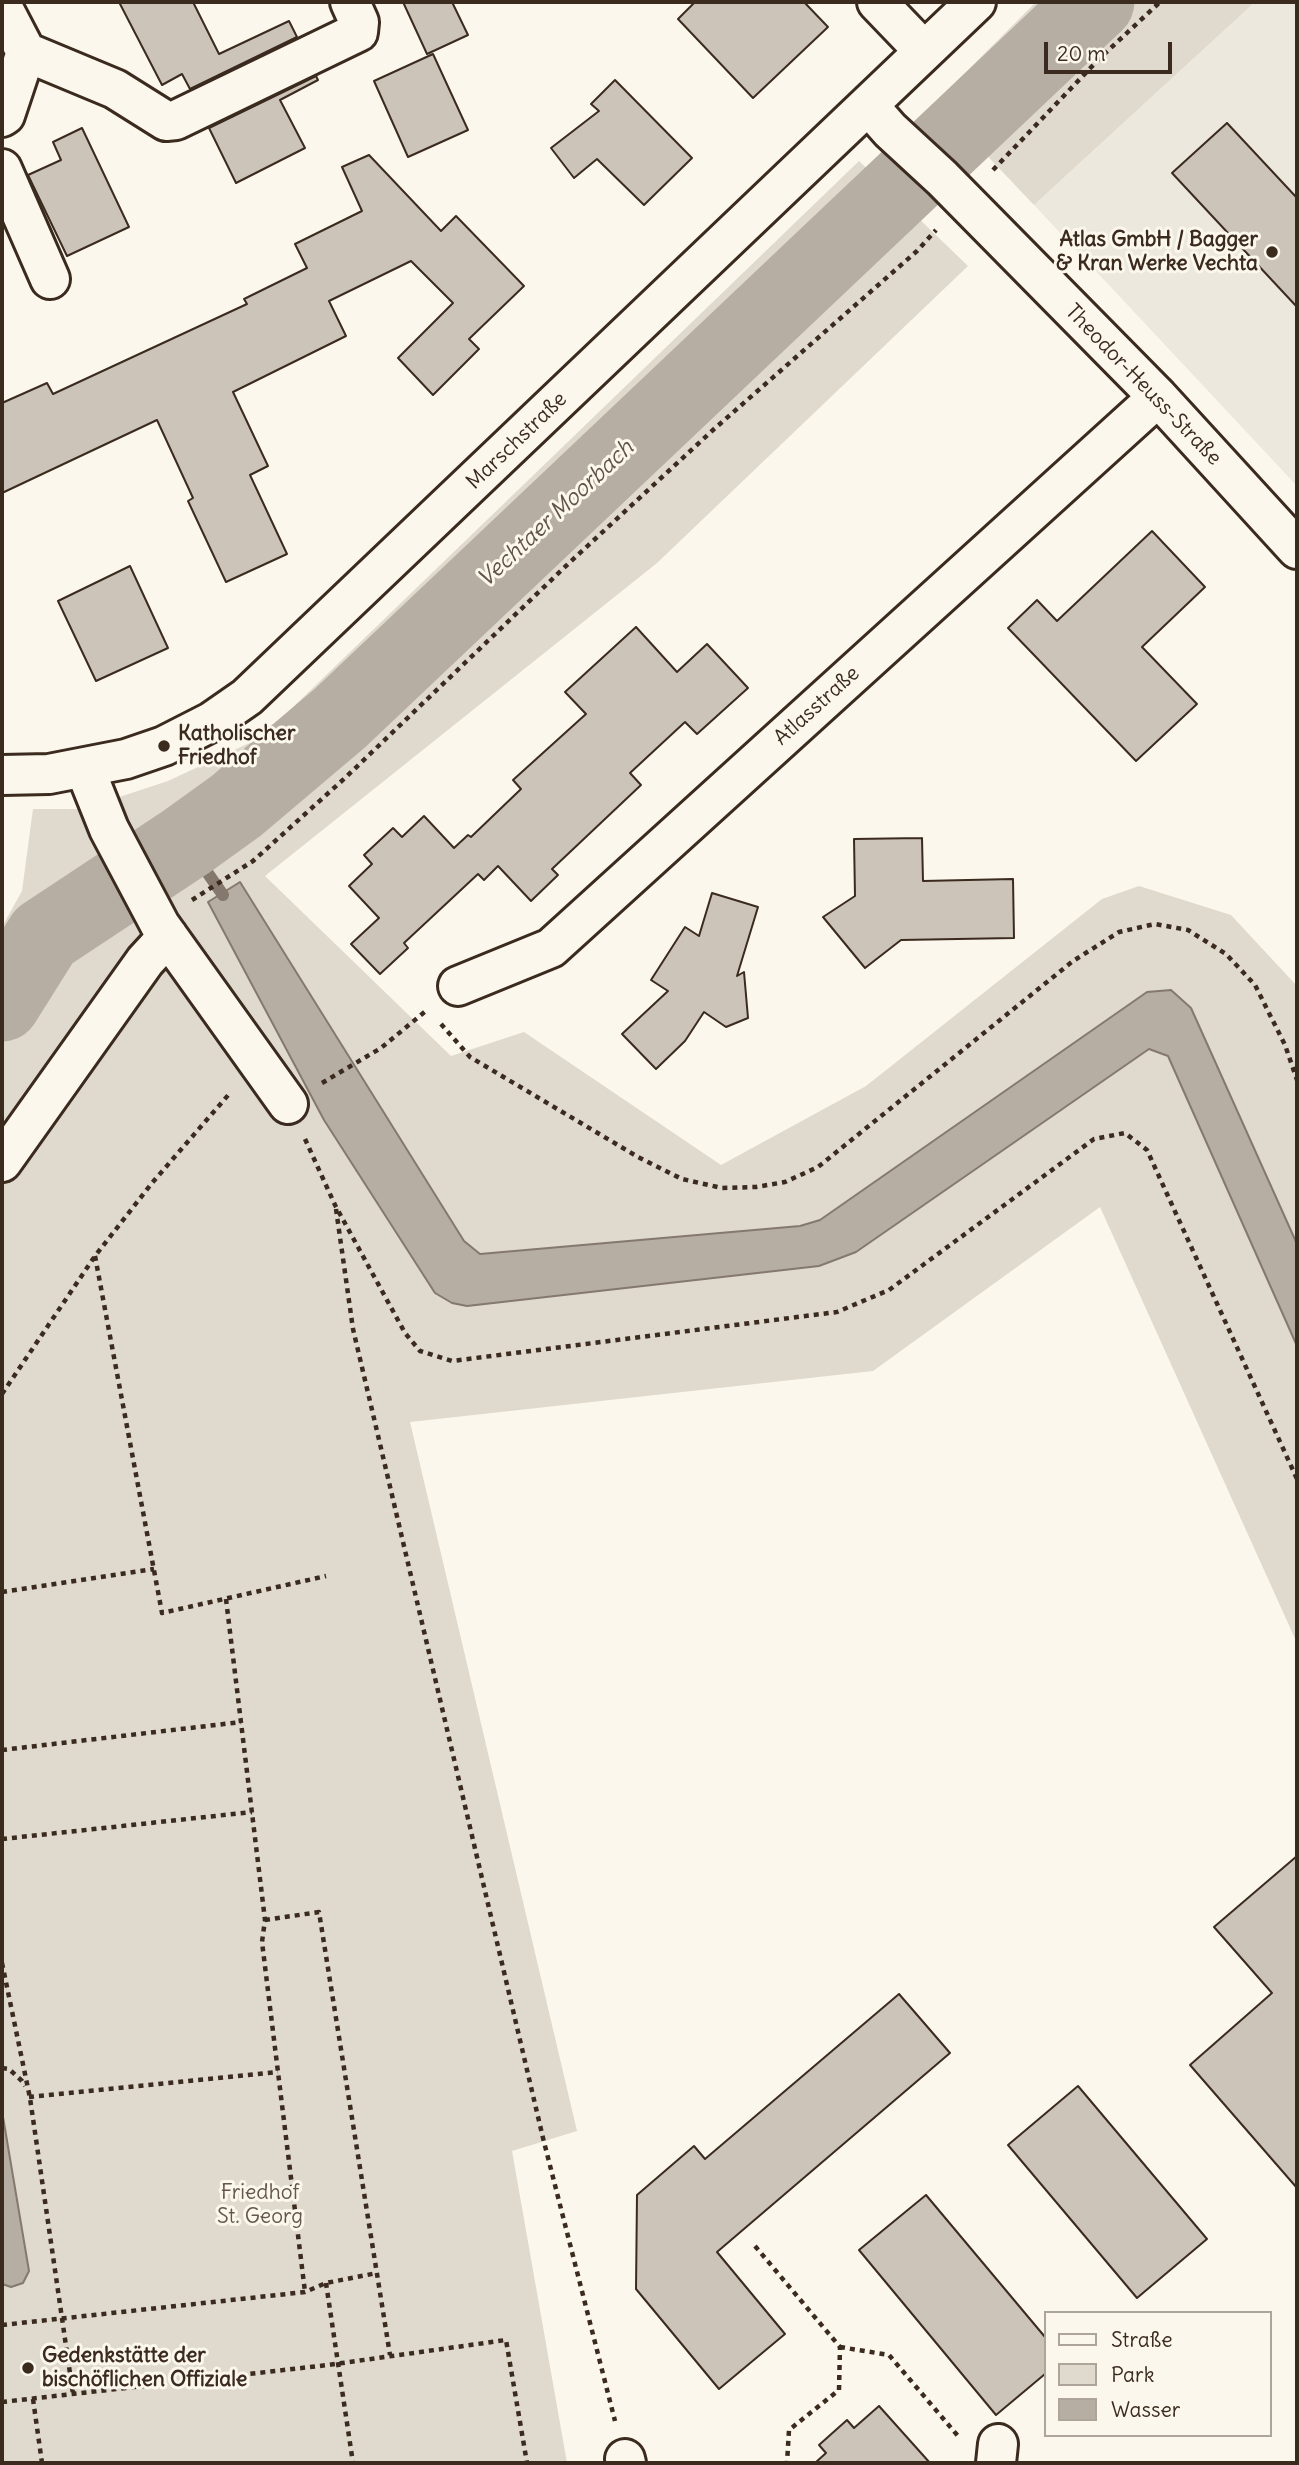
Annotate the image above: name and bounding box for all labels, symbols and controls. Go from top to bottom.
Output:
scale bar [1047,28,1175,72]
text: 20 m [1057,40,1106,67]
place label: Atlas GmbH / Bagger & Kran Werke Vechta [1056,227,1258,277]
marker: Atlas GmbH / Bagger & Kran Werke Vechta [1264,244,1280,260]
street label: Theodor-Heuss-Straße [1060,299,1226,471]
street label: Marschstraße [462,387,572,495]
water label: Vechtaer Moorbach [472,435,640,593]
street label: Atlasstraße [769,661,865,751]
place label: Katholischer Friedhof [178,721,295,771]
marker: Katholischer Friedhof [156,738,172,754]
park label: Friedhof St. Georg [217,2180,303,2230]
legend [1044,2311,1271,2437]
text: Straße [1111,2326,1172,2353]
place label: Gedenkstätte der bischöflichen Offiziale [42,2343,247,2393]
marker: Gedenkstätte der bischöflichen Offiziale [20,2360,36,2376]
text: Park [1111,2361,1154,2388]
text: Wasser [1111,2396,1180,2423]

